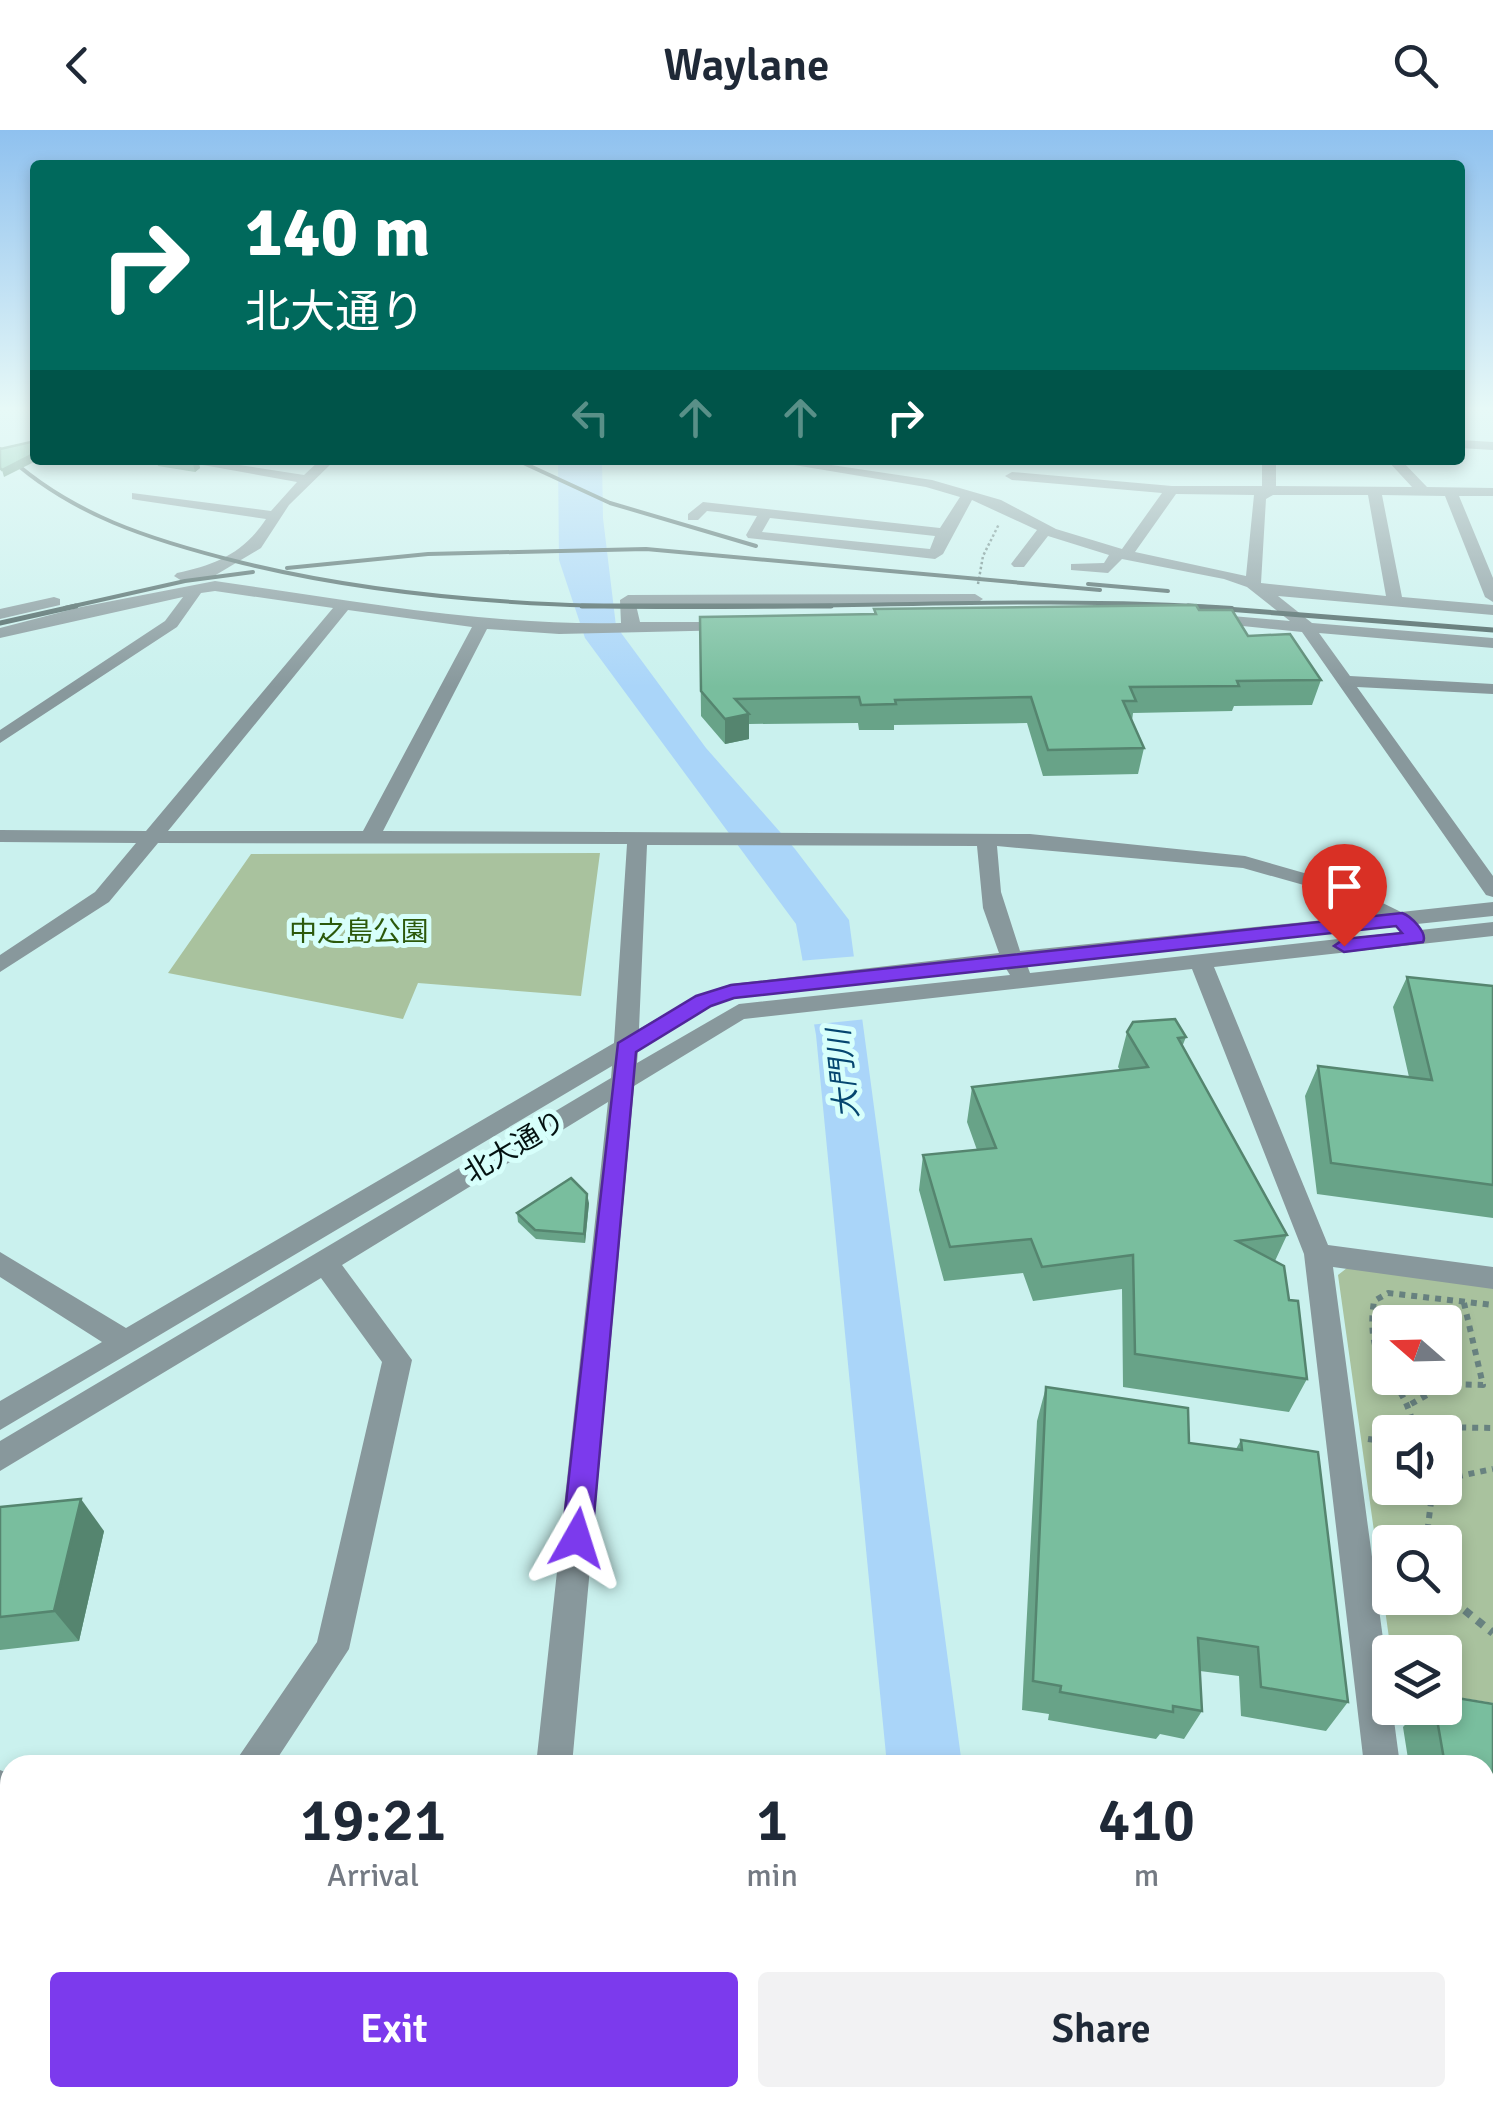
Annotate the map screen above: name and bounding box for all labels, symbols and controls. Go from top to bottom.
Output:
icon: back [50,38,105,93]
text: Waylane [664,38,829,93]
icon: search [1388,38,1443,93]
text: 140 m [245,189,430,275]
icon: right [80,200,210,330]
text: 北大通り [245,285,425,340]
icon: left [563,390,618,445]
icon: ahead [668,390,723,445]
icon: ahead [773,390,828,445]
icon: right [878,390,933,445]
pin [1302,844,1387,947]
icon: arrive [1317,859,1372,914]
park label: 中之島公園 [289,915,429,949]
water label: 大門川 [820,1024,867,1121]
street label: 北大通り [458,1103,571,1190]
north arrow [1372,1305,1462,1395]
map controls [1372,1305,1462,1725]
button: sound [1372,1415,1462,1505]
position arrow [525,1486,629,1590]
button: search [1372,1525,1462,1615]
button: layers [1372,1635,1462,1725]
text: 19:21 [300,1784,446,1858]
text: 1 [756,1784,788,1858]
text: 410 [1098,1784,1195,1858]
text: Arrival [327,1856,419,1895]
text: min [746,1856,798,1895]
text: m [1134,1856,1159,1895]
button: Exit [50,1972,738,2087]
button: Share [758,1972,1445,2087]

